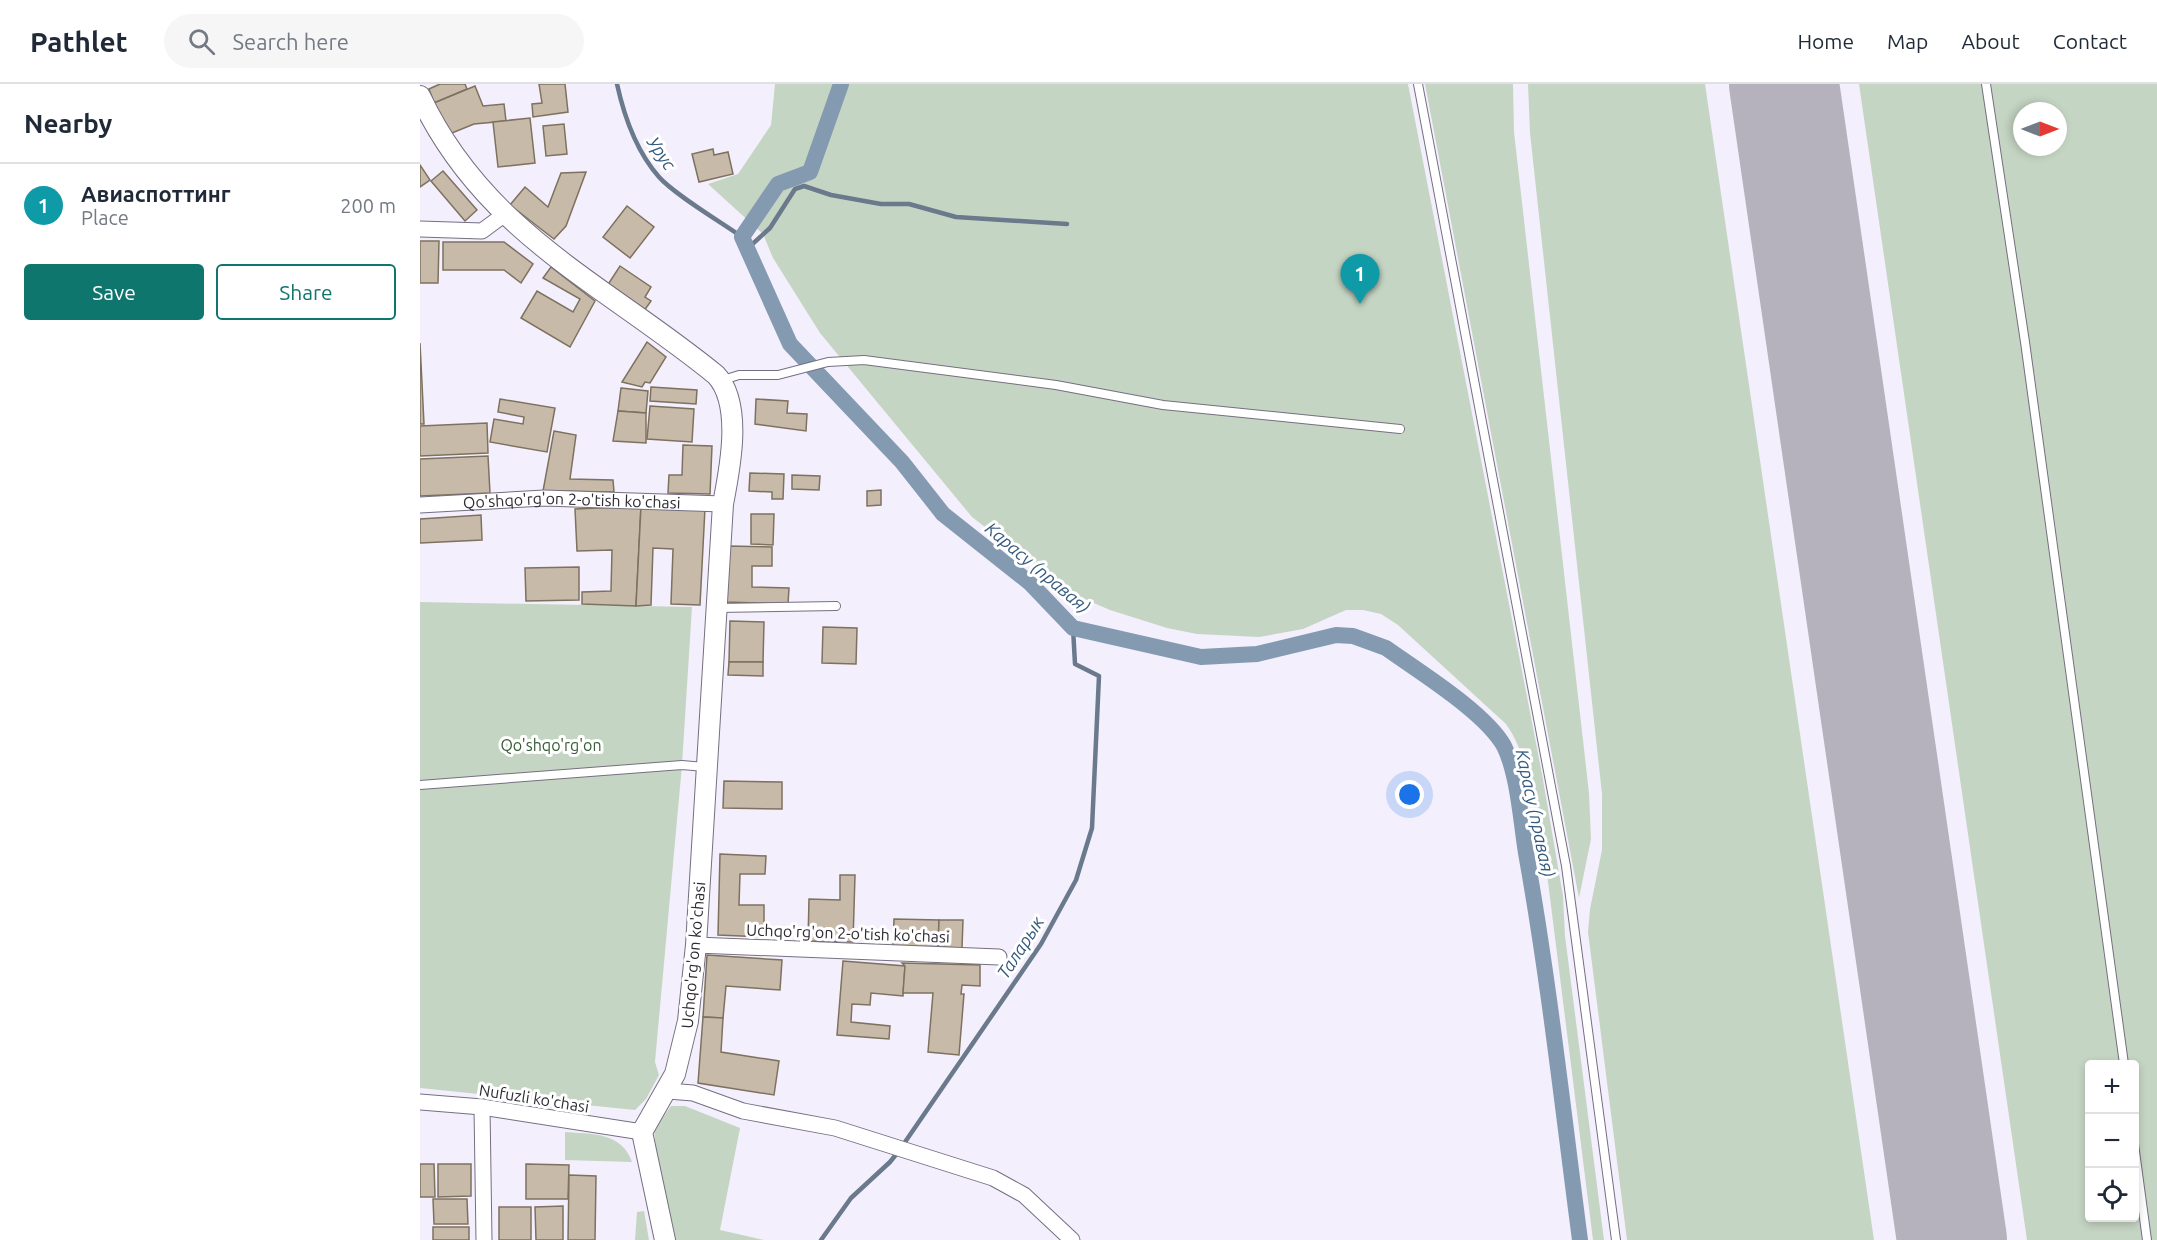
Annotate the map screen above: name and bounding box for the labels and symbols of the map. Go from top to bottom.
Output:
north arrow [2013,102,2067,156]
water label: Урус [643,132,681,174]
pin: 1 [1340,254,1380,304]
street label: Qo'shqo'rg'on 2-o'tish ko'chasi [463,489,681,512]
water label: Карасу (правая) [981,518,1094,617]
park label: Qo'shqo'rg'on [500,736,602,754]
water label: Карасу (правая) [1512,747,1559,879]
your location [1395,780,1424,809]
street label: Uchqo'rg'on ko'chasi [678,881,708,1029]
water label: Таларык [993,912,1048,982]
street label: Uchqo'rg'on 2-o'tish ko'chasi [746,920,950,946]
street label: Nufuzli ko'chasi [478,1080,590,1116]

